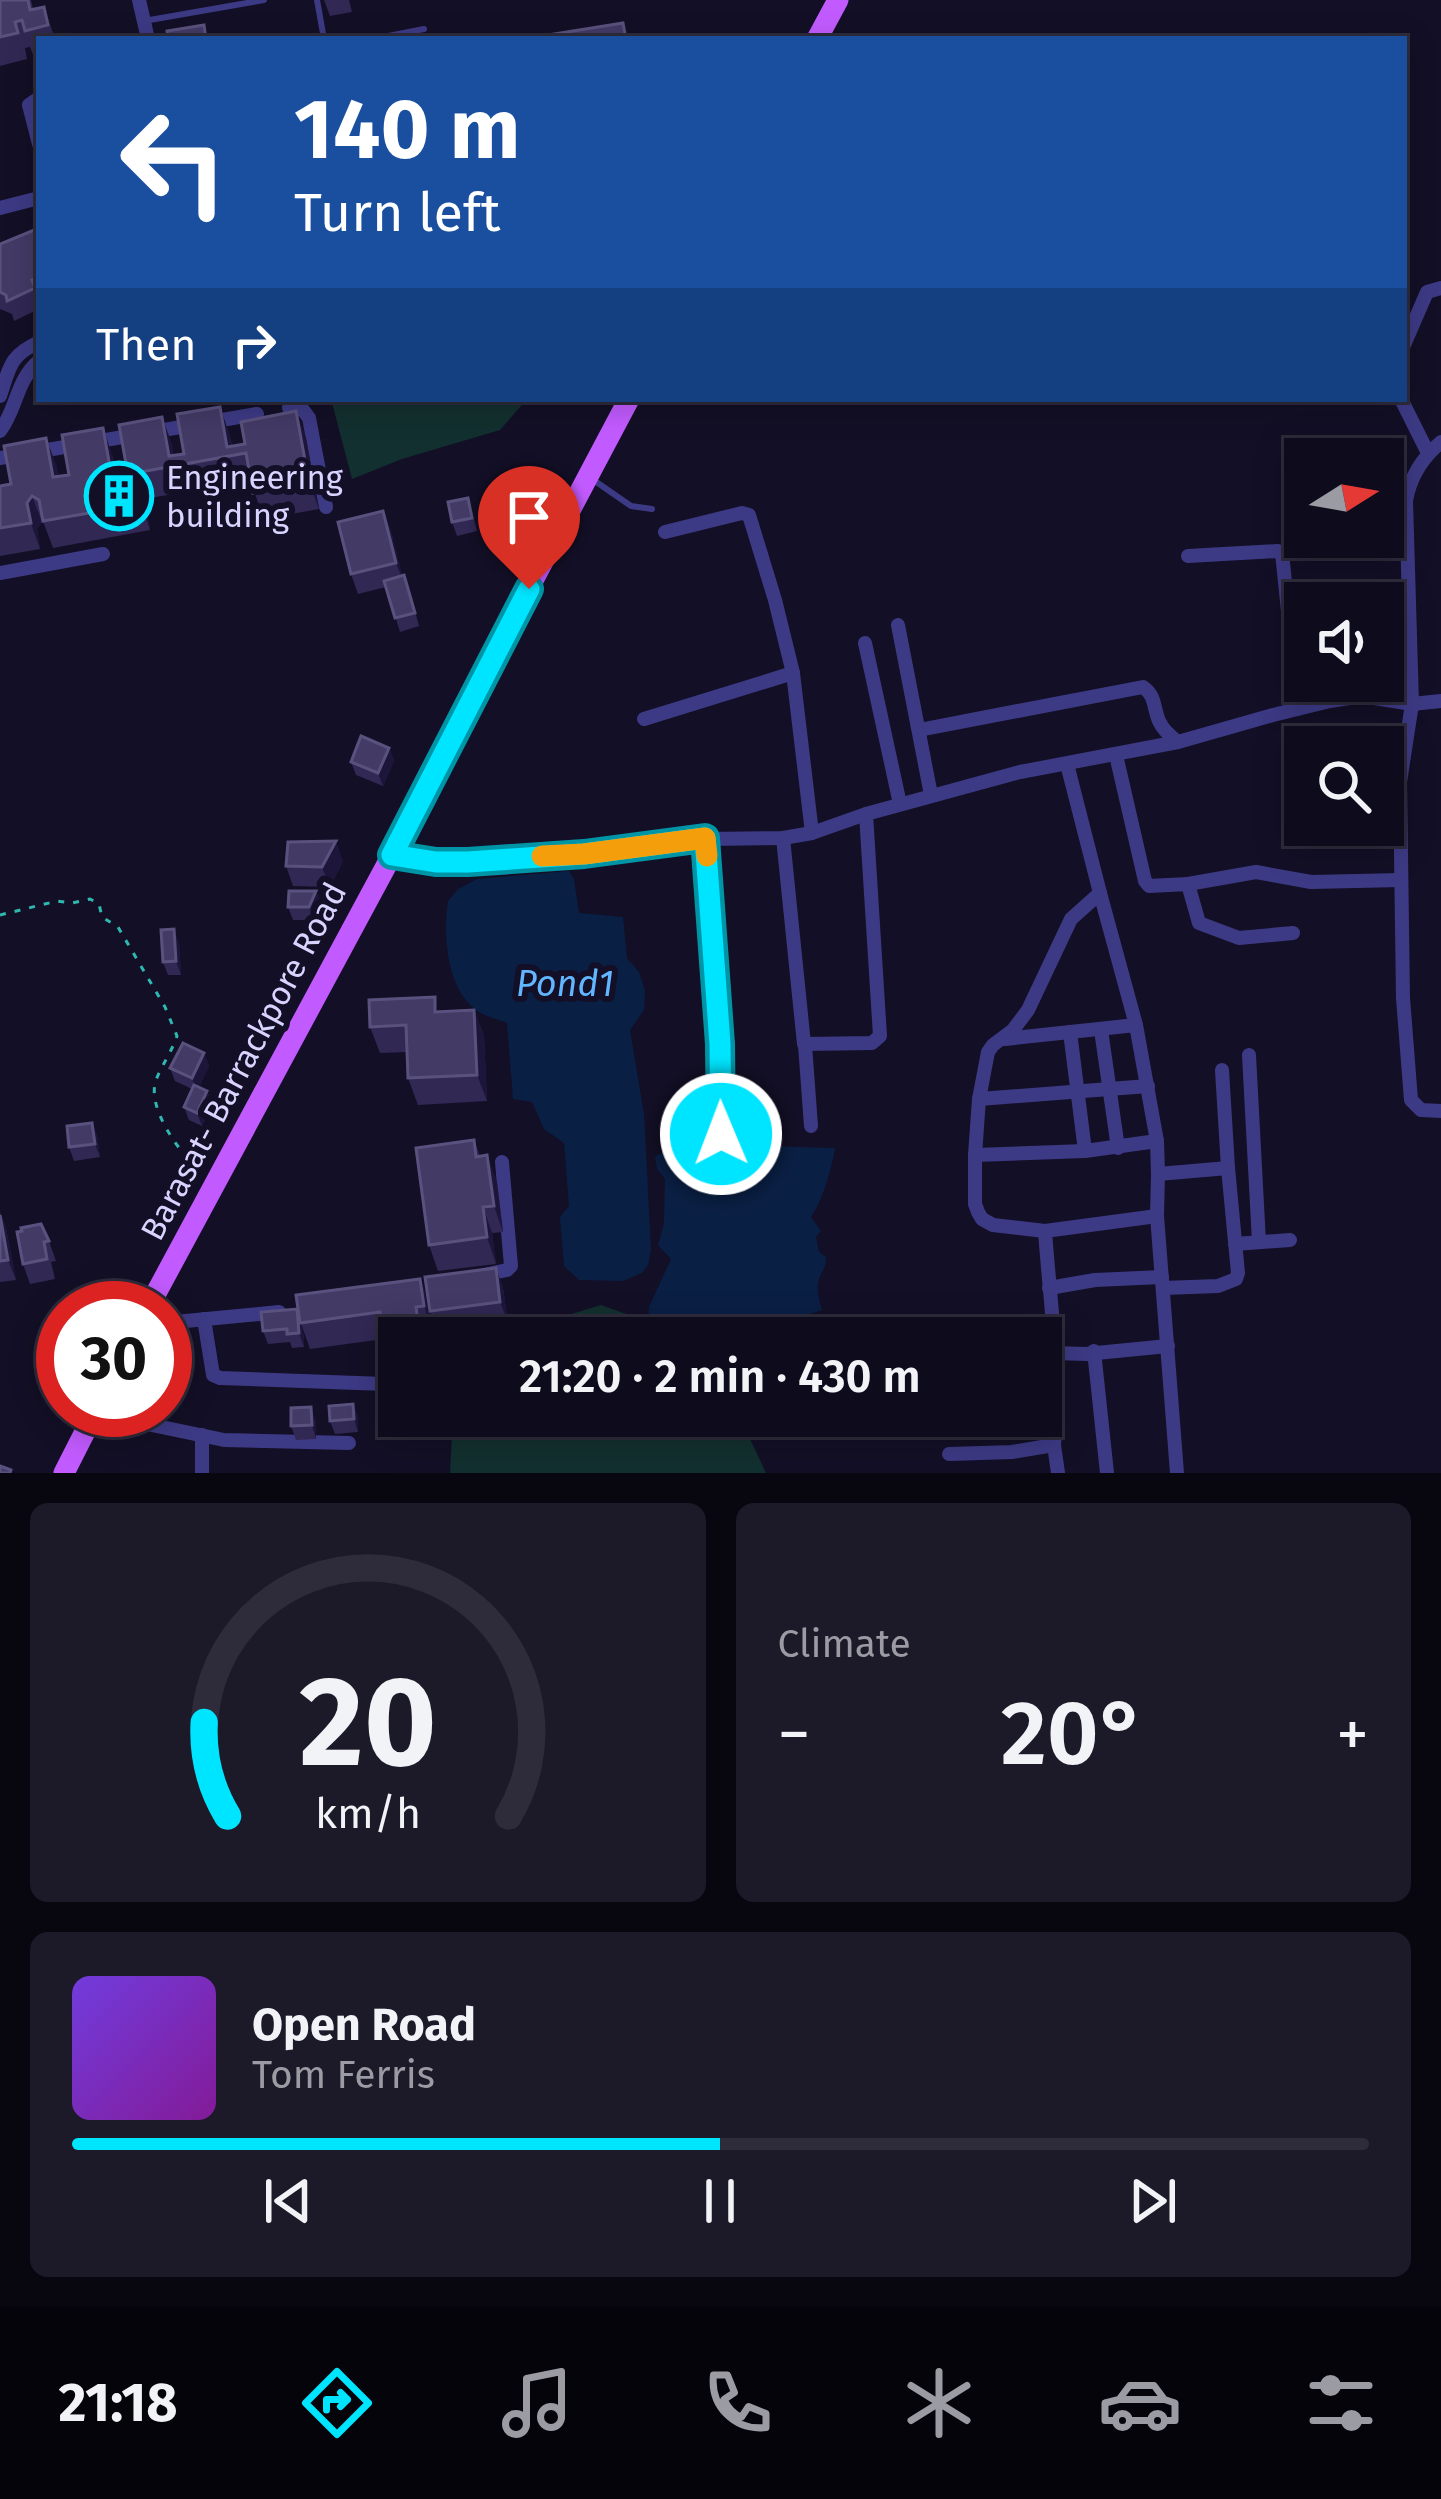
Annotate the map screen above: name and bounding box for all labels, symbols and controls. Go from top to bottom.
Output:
text: 140 m [294,79,520,180]
icon: left [96,84,252,240]
text: Turn left [294,181,501,245]
icon: right [221,312,287,378]
text: Then [96,318,197,372]
north arrow [1284,438,1404,558]
map controls [1284,438,1404,846]
place label: Engineering building [166,458,344,536]
building icon: Engineering building [84,461,154,531]
pin [478,466,580,589]
icon: arrive [496,484,562,550]
button: sound [1284,582,1404,702]
button: search [1284,726,1404,846]
street label: Barasat- Barrackpore Road [132,876,355,1247]
water label: Pond1 [516,962,614,1006]
position arrow [658,1071,784,1197]
speed limit sign: 30 [36,1281,192,1437]
text: 21:20 · 2 min · 430 m [519,1350,921,1404]
text: Climate [778,1621,911,1667]
text: 20 [299,1648,437,1798]
text: 20° [1001,1680,1146,1788]
text: − [778,1695,811,1774]
text: + [1336,1695,1369,1774]
text: km/h [315,1787,421,1838]
text: Open Road [252,1998,476,2052]
text: Tom Ferris [252,2052,435,2098]
icon: previous [255,2168,321,2234]
icon: pause [687,2168,753,2234]
icon: next [1120,2168,1186,2234]
icon: directions [295,2361,379,2445]
icon: music [495,2361,579,2445]
icon: phone [696,2361,780,2445]
icon: climate [897,2361,981,2445]
icon: car [1098,2361,1182,2445]
icon: filters [1299,2361,1383,2445]
text: 21:18 [58,2371,178,2435]

